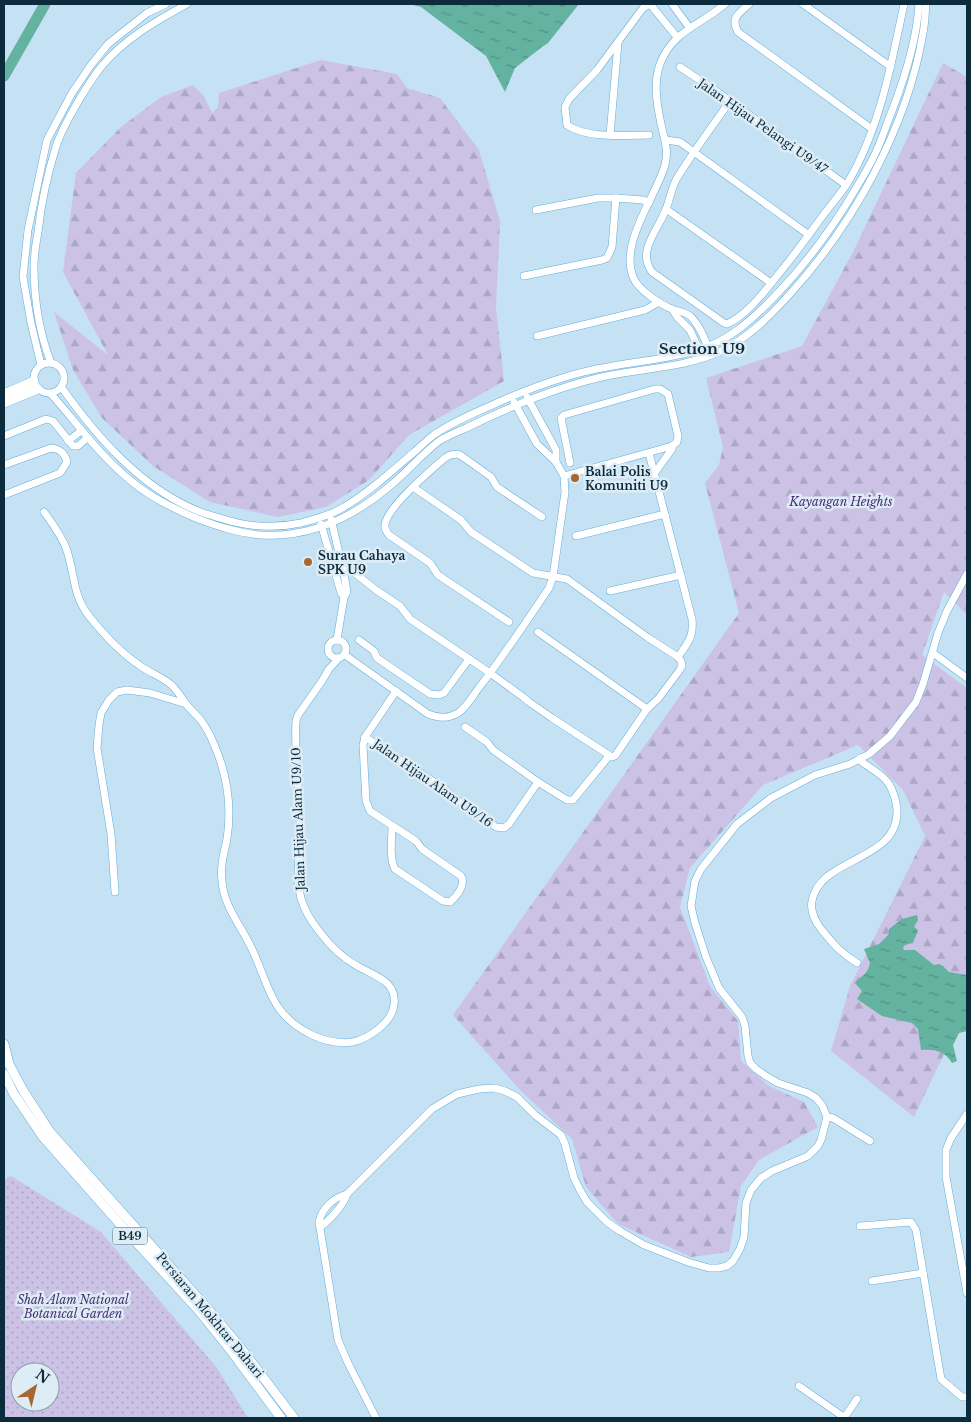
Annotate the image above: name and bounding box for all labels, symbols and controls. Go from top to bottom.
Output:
street label: Jalan Hijau Pelangi U9/47 [694,74,832,177]
district label: Section U9 [659,339,745,358]
place label: Balai Polis Komuniti U9 [585,464,668,493]
marker: Balai Polis Komuniti U9 [569,472,581,484]
park label: Kayangan Heights [788,494,893,509]
place label: Surau Cahaya SPK U9 [318,548,406,577]
marker: Surau Cahaya SPK U9 [302,556,314,568]
street label: Jalan Hijau Alam U9/16 [369,735,496,830]
street label: Jalan Hijau Alam U9/10 [288,747,308,893]
road number: B49 [112,1228,148,1244]
street label: Persiaran Mokhtar Dahari [153,1249,267,1381]
park label: Shah Alam National Botanical Garden [17,1292,129,1321]
north arrow [10,1362,60,1412]
text: N [32,1365,53,1388]

